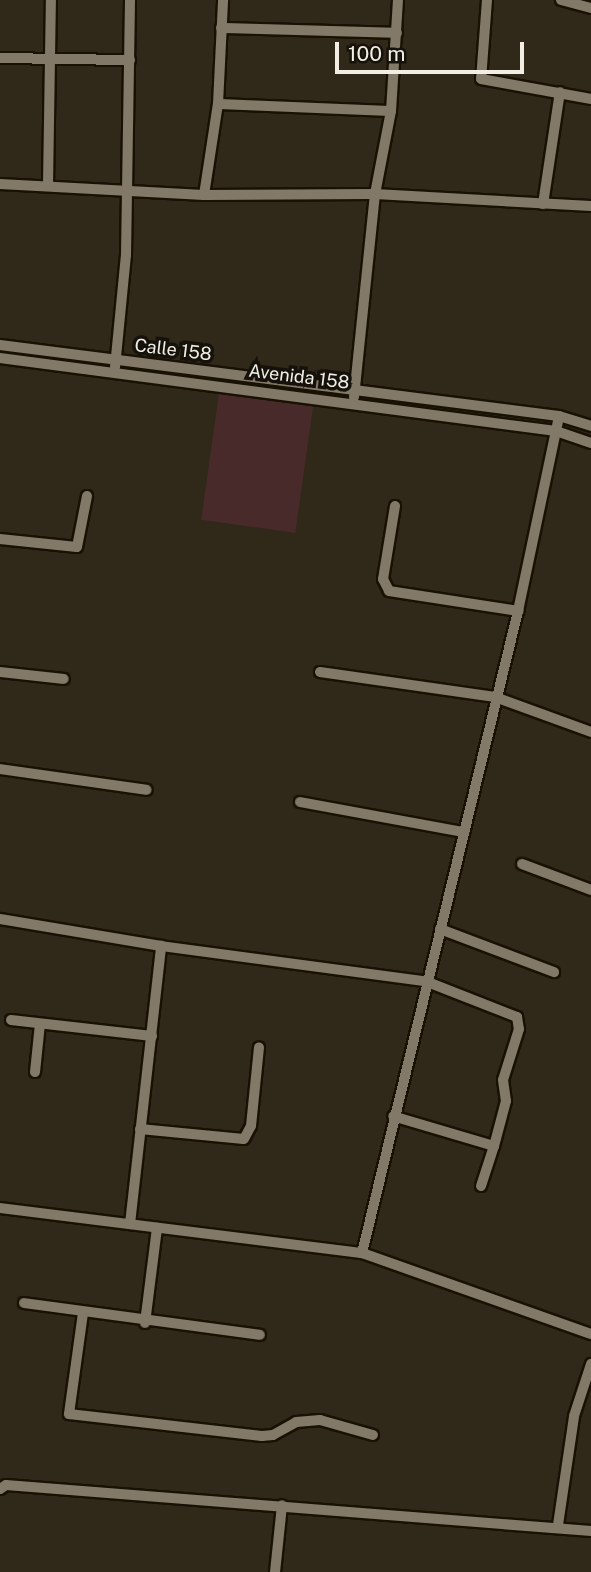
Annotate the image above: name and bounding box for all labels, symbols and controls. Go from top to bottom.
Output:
scale bar [339,28,528,72]
text: 100 m [348,41,405,66]
street label: Calle 158 [133,335,213,365]
street label: Avenida 158 [247,360,351,394]

